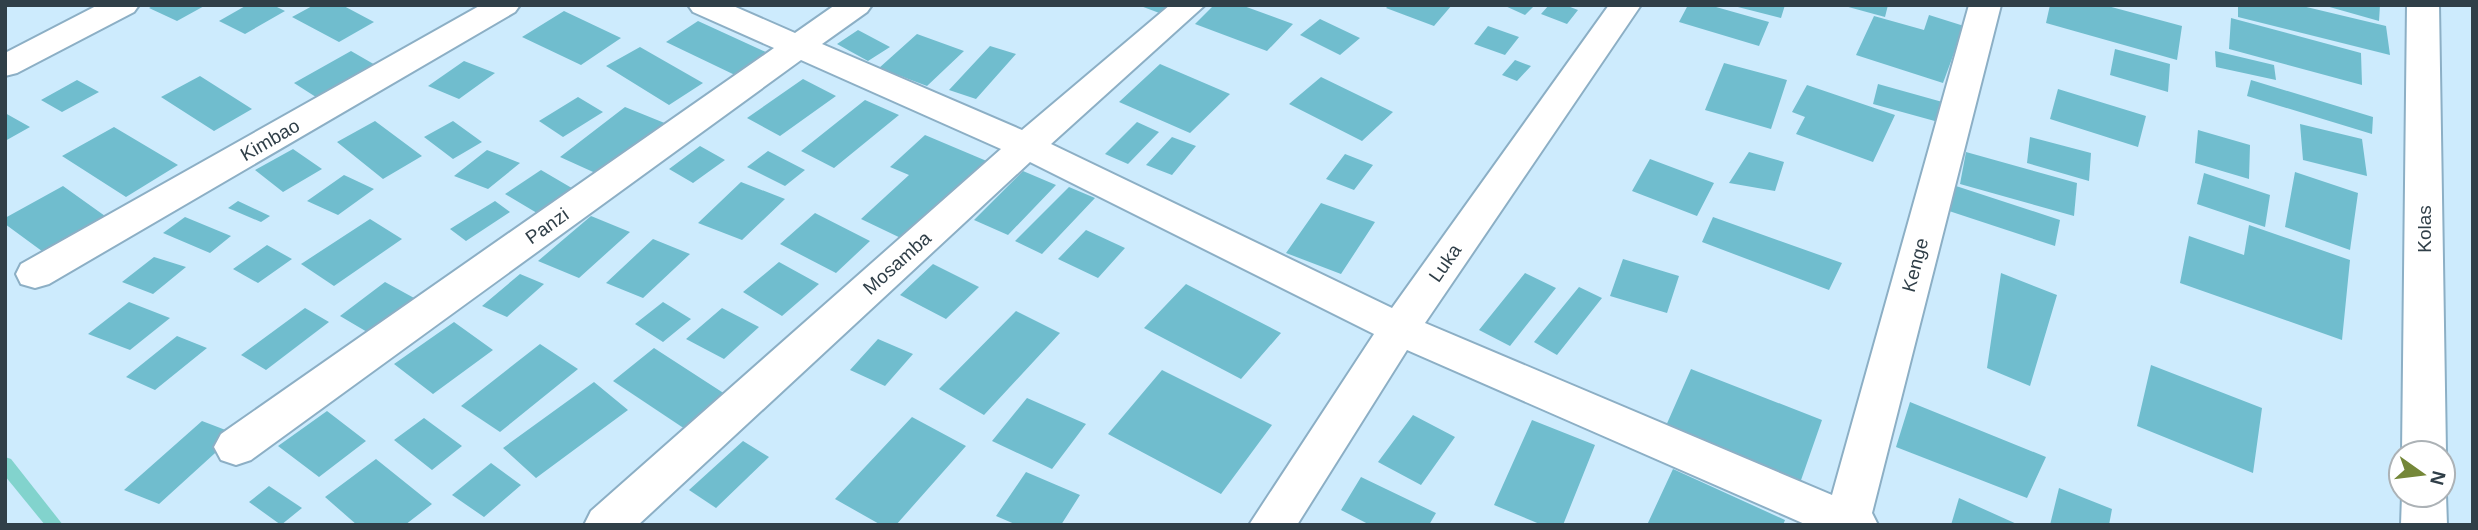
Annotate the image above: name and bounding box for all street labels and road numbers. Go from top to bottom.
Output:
street label: Kimbao [237,115,303,165]
street label: Panzi [522,204,572,248]
street label: Kolas [2414,205,2435,253]
street label: Mosamba [859,227,935,299]
street label: Kenge [1898,236,1932,294]
street label: Luka [1425,240,1466,286]

